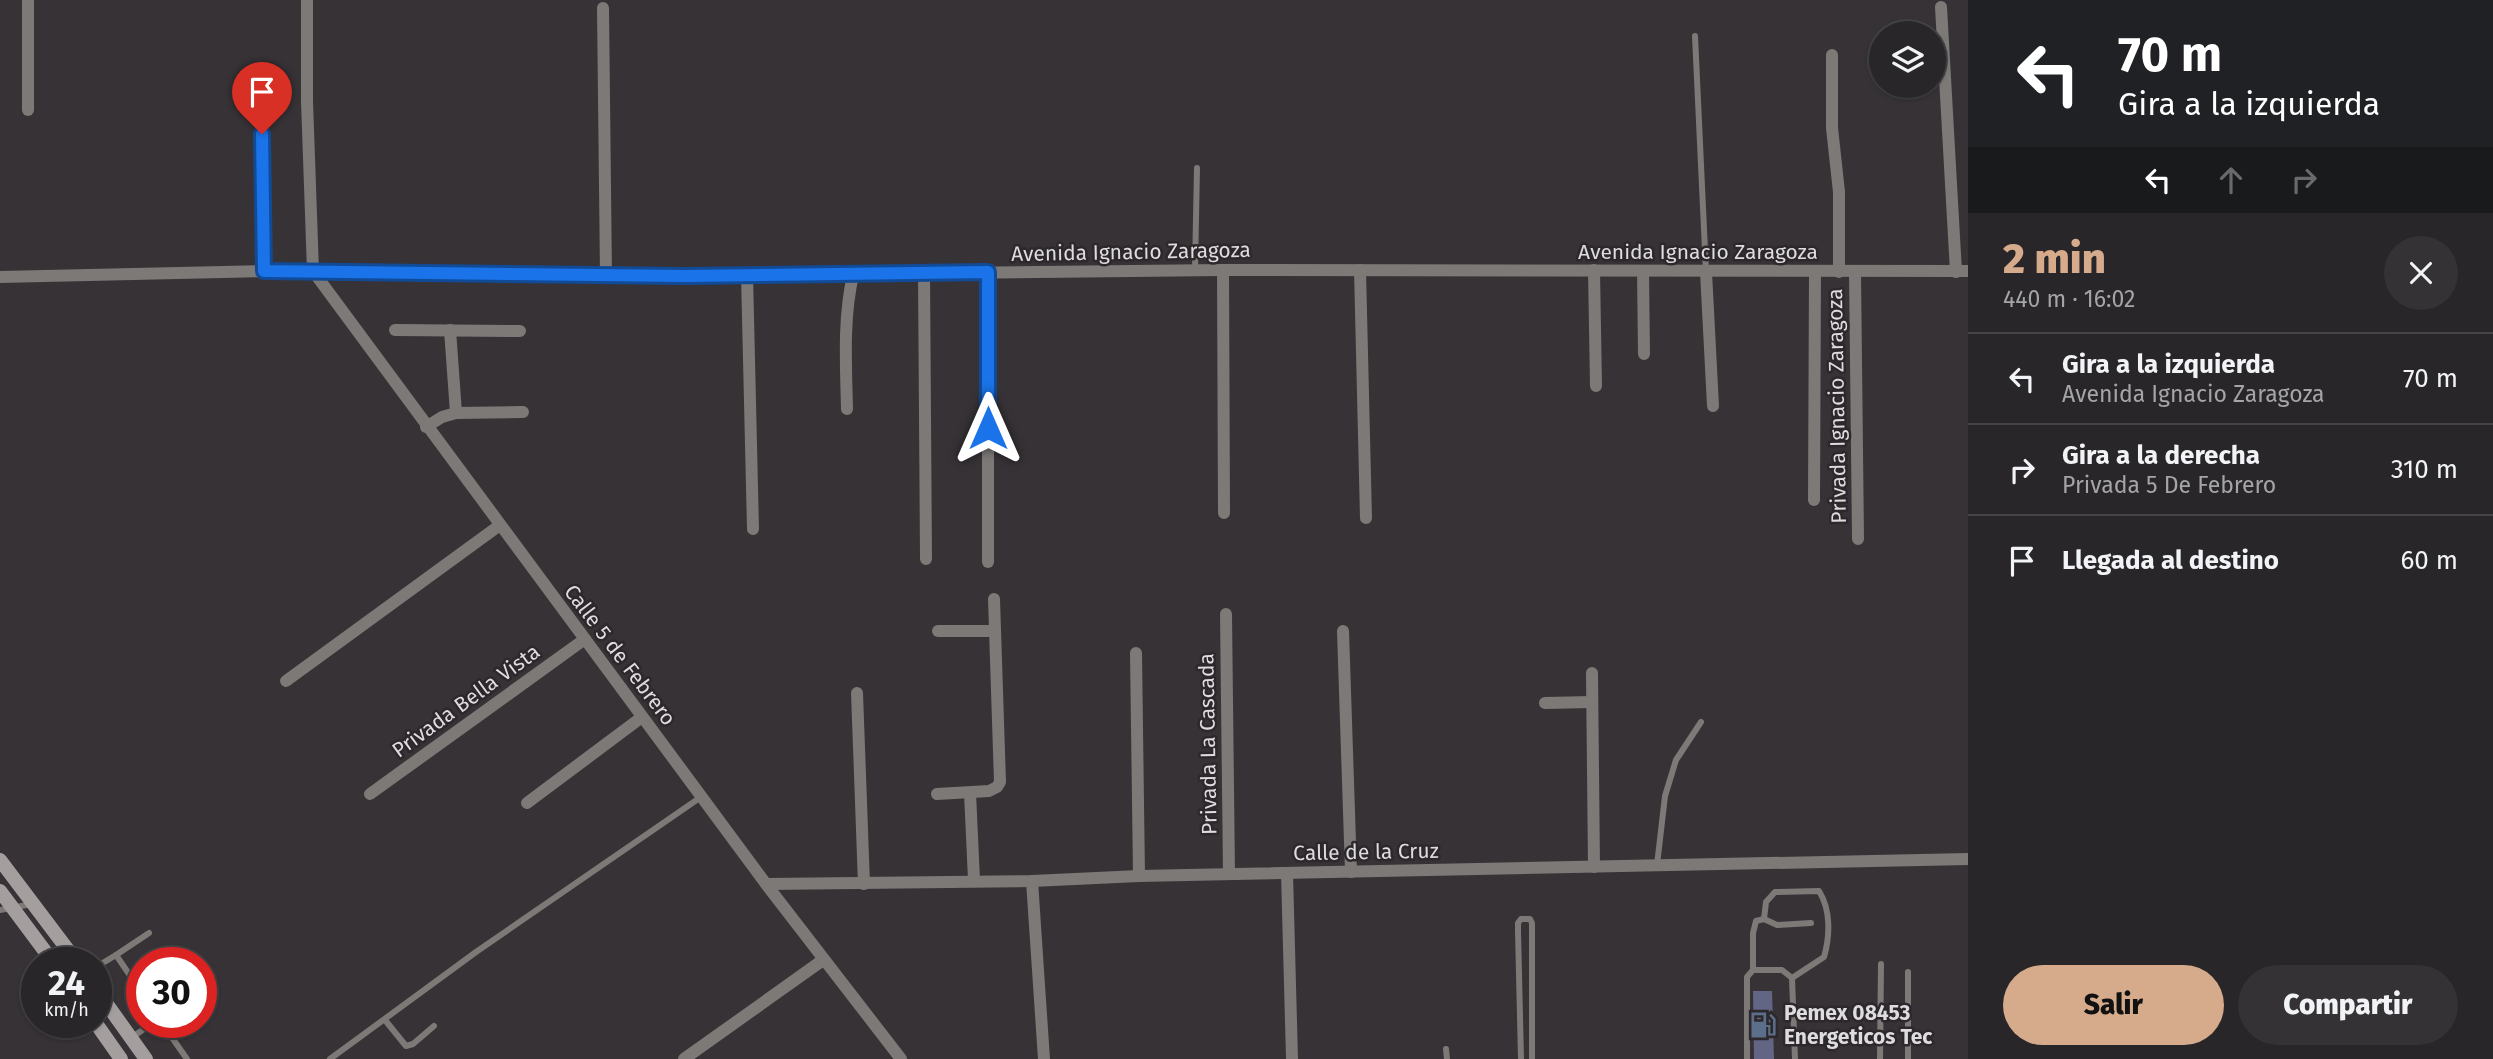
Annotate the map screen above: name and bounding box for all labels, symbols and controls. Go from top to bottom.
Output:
map controls [1869,21,1946,98]
button: layers [1869,21,1946,98]
text: 70 m [2118,25,2222,84]
icon: left [2003,28,2094,119]
pin [232,62,292,134]
icon: arrive [243,73,281,111]
text: Gira a la izquierda [2118,85,2380,123]
icon: left [2139,161,2177,199]
icon: ahead [2212,161,2250,199]
icon: right [2285,161,2323,199]
text: 2 min [2003,234,2106,284]
button: close [2384,236,2458,310]
street label: Avenida Ignacio Zaragoza [1011,237,1251,267]
street label: Avenida Ignacio Zaragoza [1578,239,1818,265]
text: 440 m · 16:02 [2003,285,2136,313]
street label: Privada Ignacio Zaragoza [1822,288,1852,524]
text: Gira a la izquierda [2062,349,2275,380]
icon: left [2003,360,2041,398]
text: 70 m [2403,363,2458,394]
text: Avenida Ignacio Zaragoza [2062,380,2325,408]
position arrow [951,391,1025,465]
text: Gira a la derecha [2062,440,2260,471]
icon: right [2003,451,2041,489]
text: 310 m [2391,454,2458,485]
text: Privada 5 De Febrero [2062,471,2276,499]
icon: arrive [2003,542,2041,580]
text: Llegada al destino [2062,545,2279,576]
text: 60 m [2400,545,2458,576]
street label: Calle 5 de Febrero [559,579,681,731]
street label: Privada Bella Vista [387,639,545,763]
street label: Privada La Cascada [1193,653,1223,835]
street label: Calle de la Cruz [1293,838,1439,866]
speed limit sign: 30 [126,947,217,1038]
text: 24 [48,962,85,1004]
button: Salir [2003,965,2224,1045]
button: Compartir [2238,965,2458,1045]
text: km/h [44,999,89,1021]
place label: Pemex 08453 Energeticos Tec [1784,1000,1932,1050]
fuel station icon: Pemex 08453 Energeticos Tec [1748,1010,1778,1040]

